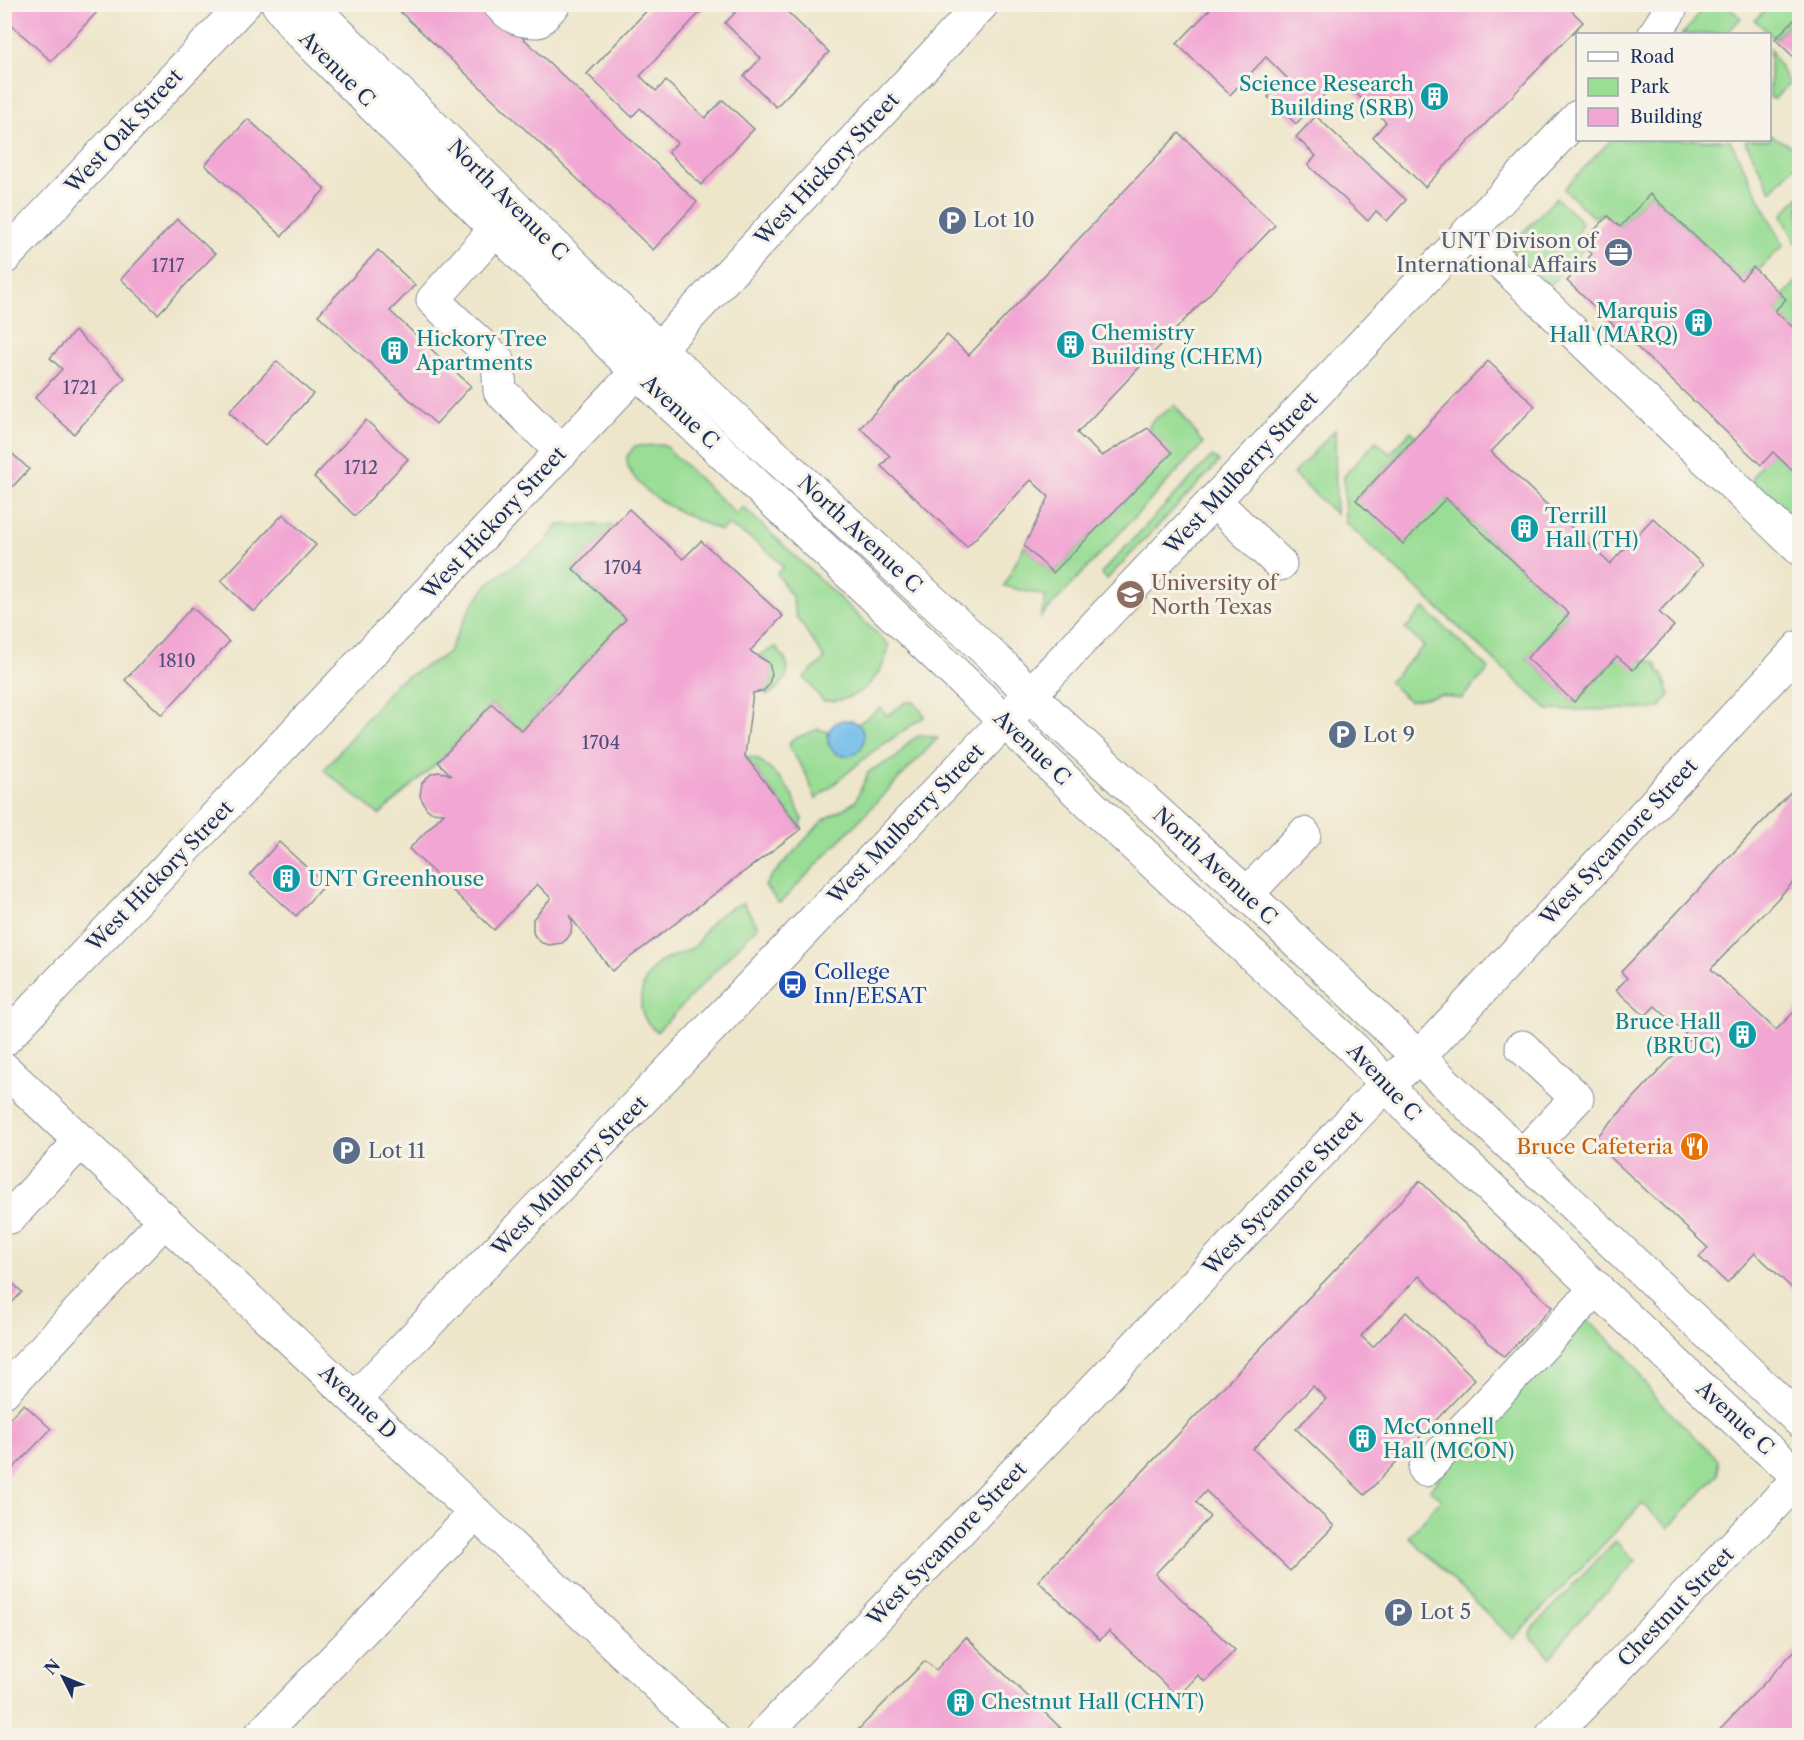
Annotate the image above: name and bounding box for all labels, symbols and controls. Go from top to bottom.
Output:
street label: Avenue C [294,25,380,112]
legend [1576,33,1771,141]
text: Road [1630,46,1675,68]
street label: West Oak Street [59,63,188,199]
place label: Science Research Building (SRB) [1239,71,1414,120]
text: Park [1630,76,1671,98]
building icon: Science Research Building (SRB) [1419,80,1451,112]
street label: West Hickory Street [749,87,904,251]
text: Building [1630,106,1702,128]
street label: North Avenue C [443,134,574,265]
parking icon: Lot 10 [936,204,968,236]
place label: Lot 10 [973,207,1035,232]
place label: UNT Divison of International Affairs [1396,228,1599,277]
office icon: UNT Divison of International Affairs [1602,237,1634,269]
house number: 1717 [152,255,185,277]
place label: Marquis Hall (MARQ) [1549,298,1678,347]
building icon: Marquis Hall (MARQ) [1683,307,1715,339]
place label: Chemistry Building (CHEM) [1091,320,1262,369]
place label: Hickory Tree Apartments [415,326,547,375]
building icon: Chemistry Building (CHEM) [1054,329,1086,361]
building icon: Hickory Tree Apartments [379,335,411,367]
street label: Avenue C [636,369,724,454]
house number: 1721 [63,377,98,399]
street label: West Mulberry Street [1158,386,1323,560]
street label: West Hickory Street [416,441,571,605]
house number: 1712 [344,457,378,479]
street label: North Avenue C [793,470,927,597]
place label: Terrill Hall (TH) [1545,503,1638,552]
building icon: Terrill Hall (TH) [1508,512,1540,544]
house number: 1704 [604,557,642,579]
place label: University of North Texas [1151,570,1280,619]
school or university icon: University of North Texas [1114,579,1146,611]
house number: 1810 [158,650,196,672]
street label: Avenue C [988,704,1076,790]
parking icon: Lot 9 [1326,719,1358,751]
place label: Lot 9 [1363,722,1415,747]
house number: 1704 [582,732,620,754]
street label: West Mulberry Street [822,738,989,910]
street label: West Sycamore Street [1534,753,1703,931]
street label: West Hickory Street [81,795,238,957]
street label: North Avenue C [1148,802,1282,929]
building icon: UNT Greenhouse [271,863,303,895]
place label: UNT Greenhouse [308,866,484,891]
place label: College Inn/EESAT [814,959,927,1008]
bus stop icon: College Inn/EESAT [777,968,809,1000]
place label: Bruce Hall (BRUC) [1615,1009,1721,1058]
building icon: Bruce Hall (BRUC) [1726,1018,1758,1050]
street label: Avenue C [1342,1037,1426,1125]
street label: West Mulberry Street [486,1090,653,1262]
street label: West Sycamore Street [1197,1105,1368,1281]
restaurant icon: Bruce Cafeteria [1678,1131,1710,1163]
place label: Bruce Cafeteria [1516,1134,1674,1159]
parking icon: Lot 11 [331,1135,363,1167]
place label: Lot 11 [368,1138,425,1163]
street label: Avenue D [314,1359,402,1444]
street label: Avenue C [1691,1375,1779,1460]
place label: McConnell Hall (MCON) [1383,1414,1514,1463]
building icon: McConnell Hall (MCON) [1346,1423,1378,1455]
street label: West Sycamore Street [861,1456,1032,1632]
street label: Chestnut Street [1612,1541,1739,1672]
parking icon: Lot 5 [1383,1596,1415,1628]
place label: Lot 5 [1420,1599,1471,1624]
north arrow [33,1647,93,1707]
text: N [40,1655,64,1679]
building icon: Chestnut Hall (CHNT) [944,1686,976,1718]
place label: Chestnut Hall (CHNT) [981,1689,1204,1714]

